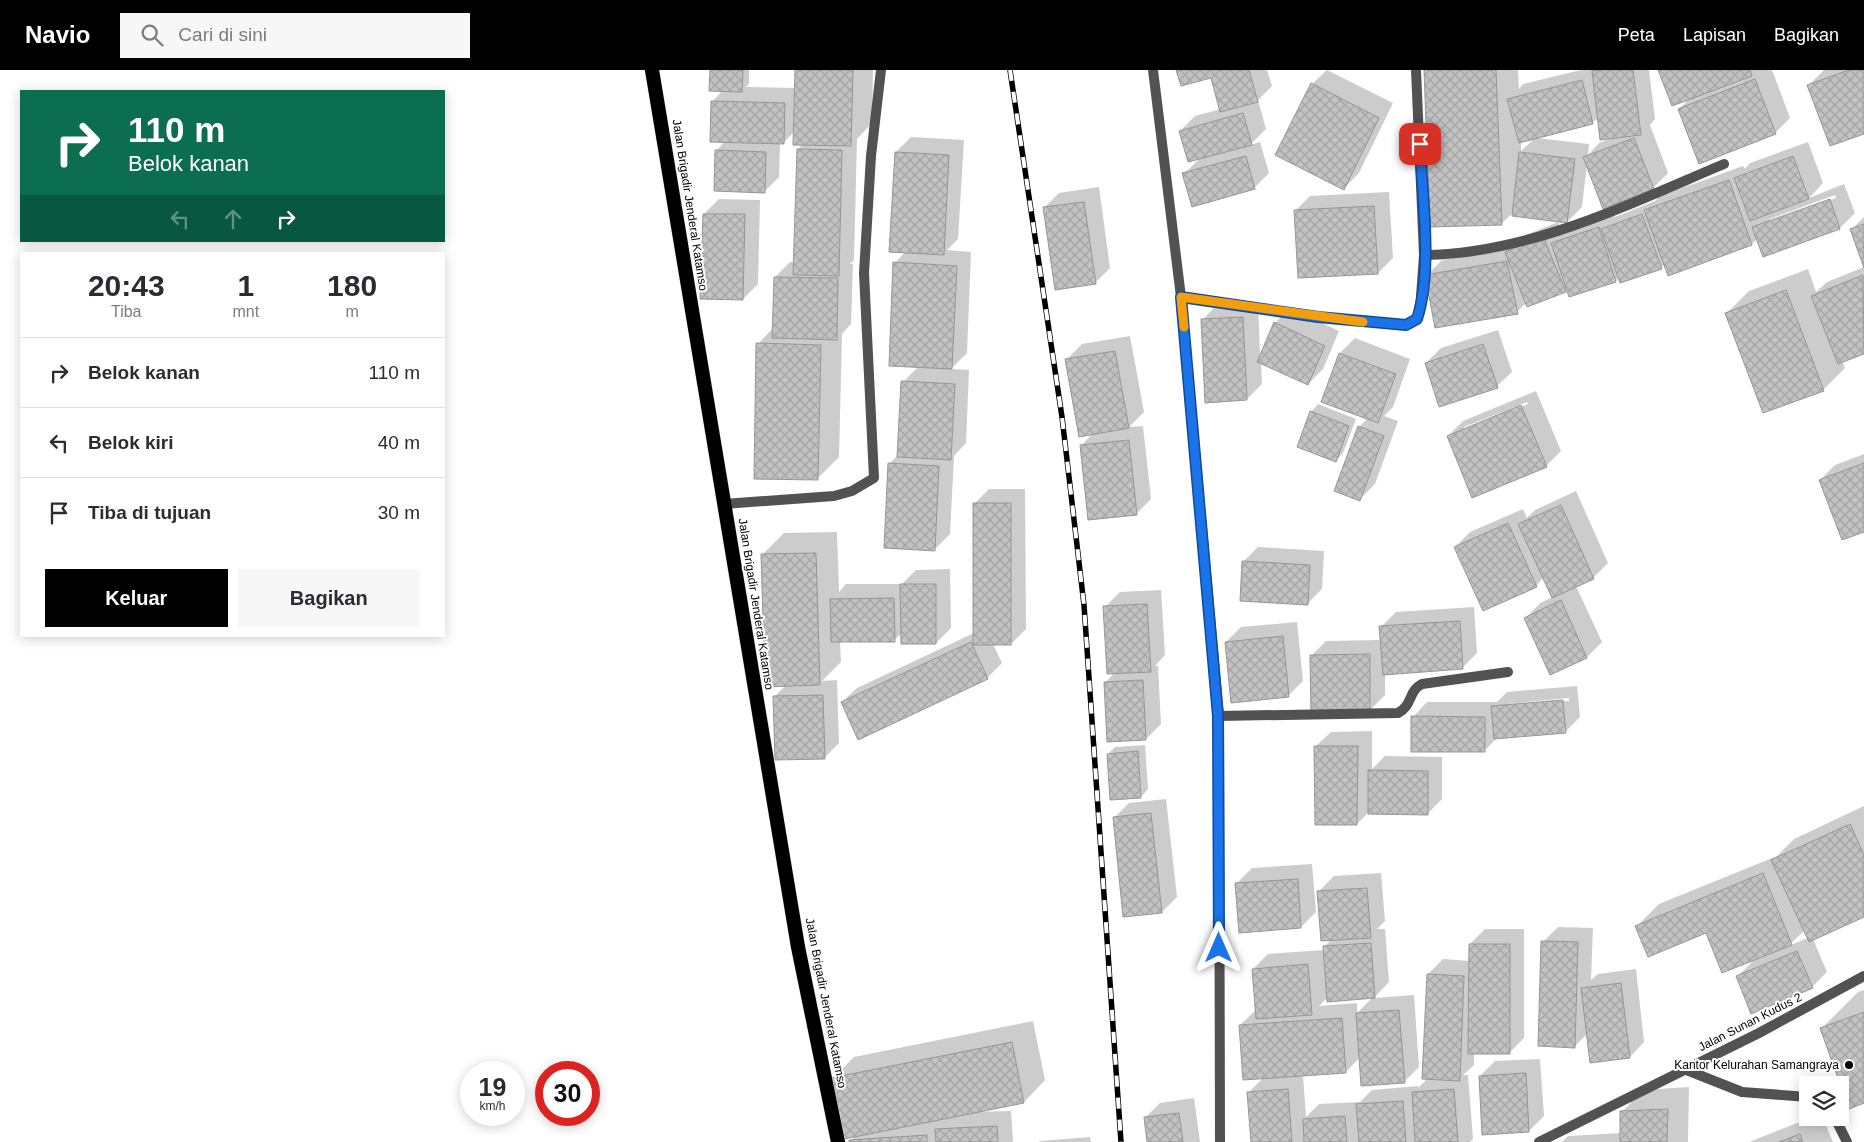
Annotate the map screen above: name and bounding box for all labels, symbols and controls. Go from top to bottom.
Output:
search box [120,13,470,58]
text: Navio [25,21,90,48]
icon: search [138,21,166,49]
text: Cari di sini [178,24,267,45]
text: Peta [1618,25,1655,45]
text: Lapisan [1683,25,1746,45]
text: Bagikan [1774,25,1839,45]
icon: right [45,110,110,175]
text: 110 m [128,110,225,149]
street label: Jalan Brigadir Jenderal Katamso [670,118,711,292]
pin [1399,123,1441,165]
icon: arrive [1406,130,1434,158]
text: Belok kanan [128,151,249,176]
icon: left [166,205,194,233]
icon: ahead [219,205,247,233]
icon: right [272,205,300,233]
text: 20:43 [88,269,165,302]
text: 1 [237,269,254,302]
text: 180 [327,269,377,302]
text: Tiba [111,303,142,320]
text: mnt [232,303,259,320]
text: m [345,303,359,320]
icon: right [45,359,73,387]
text: Belok kanan [88,362,200,383]
text: 110 m [369,362,420,383]
icon: left [45,429,73,457]
text: Belok kiri [88,432,174,453]
text: 40 m [378,432,420,453]
icon: arrive [45,499,73,527]
text: Tiba di tujuan [88,502,211,523]
text: 30 m [378,502,420,523]
street label: Jalan Brigadir Jenderal Katamso [736,517,777,691]
button: Keluar [45,569,228,627]
button: Bagikan [238,569,420,627]
street label: Jalan Brigadir Jenderal Katamso [803,917,849,1090]
position arrow [1192,921,1244,973]
street label: Jalan Sunan Kudus 2 [1696,990,1804,1054]
place label: Kantor Kelurahan Samangraya [1674,1058,1839,1072]
marker: Kantor Kelurahan Samangraya [1843,1059,1855,1071]
speed limit sign: 30 [535,1061,600,1126]
text: 19 [479,1073,506,1101]
map controls [1799,1076,1849,1126]
button: layers [1799,1076,1849,1126]
text: km/h [479,1099,506,1113]

